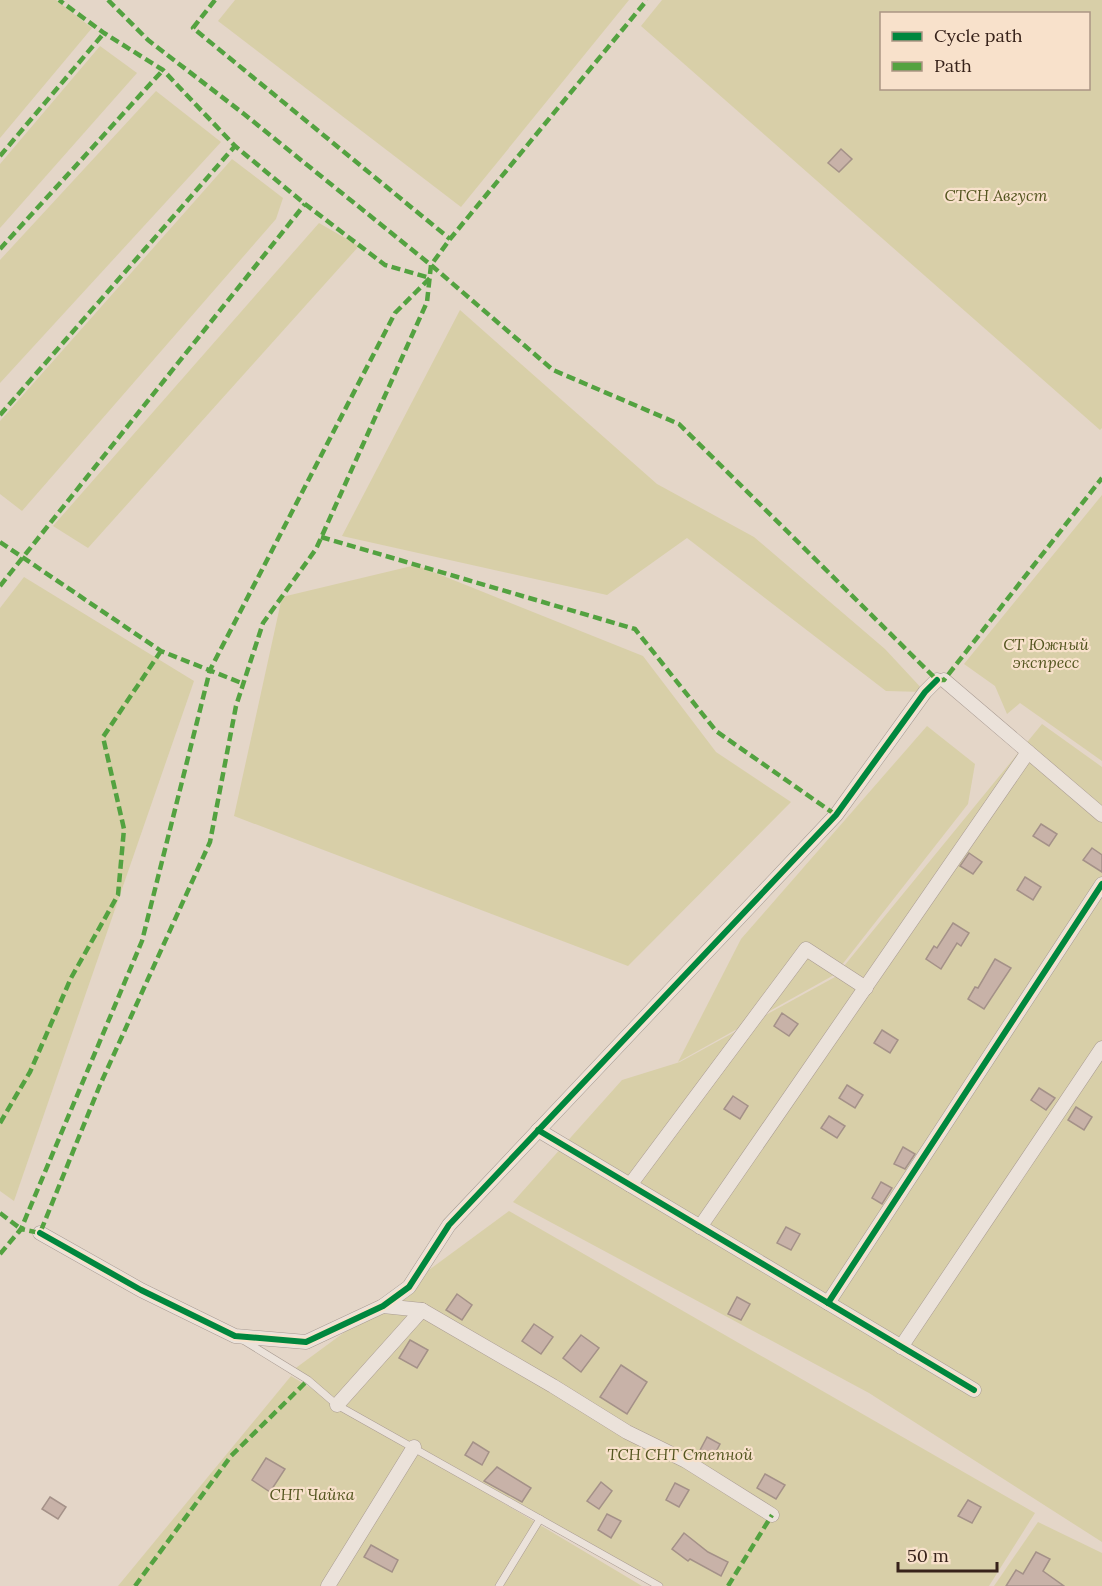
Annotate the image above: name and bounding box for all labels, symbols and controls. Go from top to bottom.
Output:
legend [880,12,1090,90]
text: Cycle path [934,24,1023,47]
text: Path [934,54,972,77]
park label: СТСН Август [945,185,1047,205]
park label: СТ Южный экспресс [1003,634,1089,672]
park label: ТСН СНТ Степной [607,1444,753,1464]
park label: СНТ Чайка [269,1484,355,1504]
scale bar [898,1535,997,1573]
text: 50 m [907,1544,949,1567]

